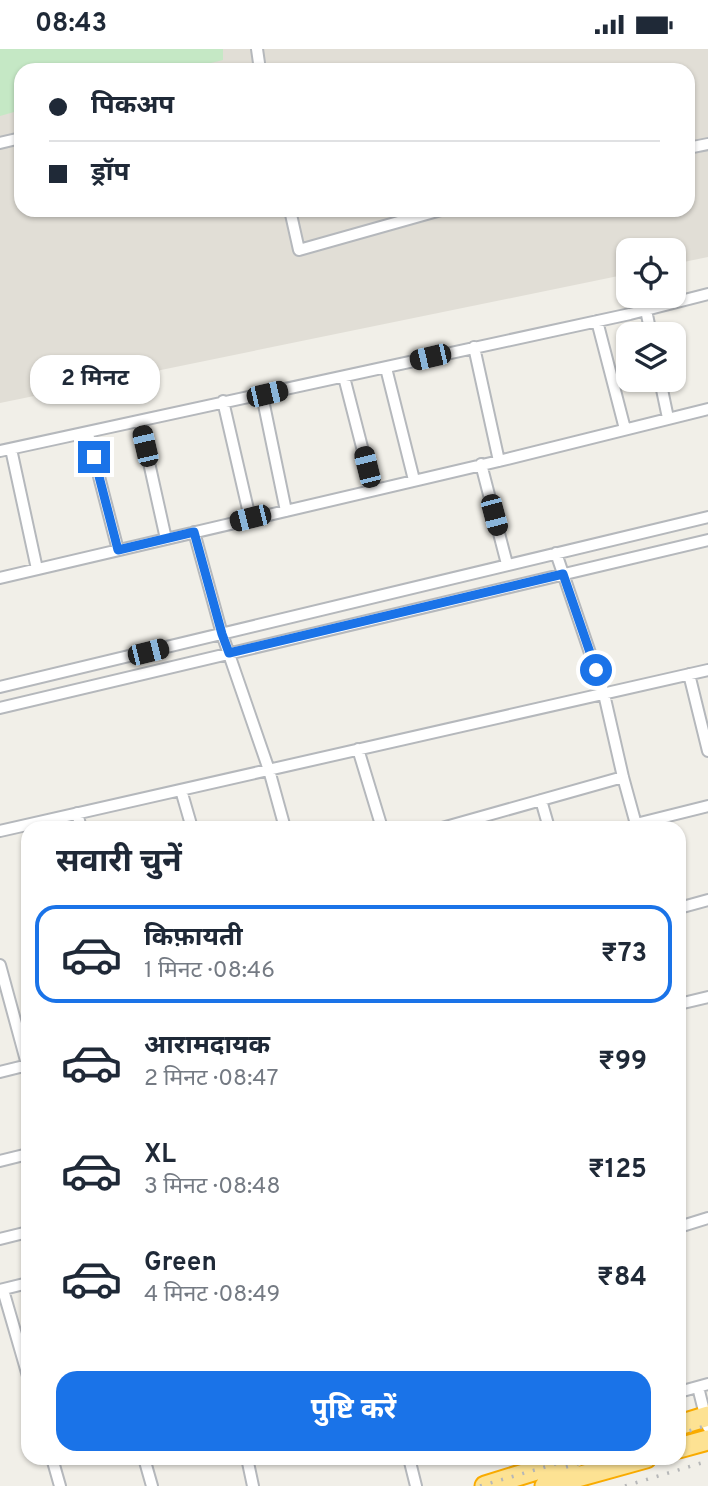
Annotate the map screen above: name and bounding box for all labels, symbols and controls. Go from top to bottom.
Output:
text: 08:43 [35,8,107,41]
text: पिकअप [91,90,174,123]
text: ड्रॉप [91,157,129,190]
map controls [616,238,686,392]
button: locate [616,238,686,308]
button: layers [616,322,686,392]
car [408,342,453,372]
callout: 2 मिनट [29,355,159,405]
text: 2 मिनट [61,365,129,394]
car [245,379,290,409]
car [131,423,160,469]
route end [78,441,110,473]
car [352,444,383,490]
car [479,492,510,538]
car [228,503,273,533]
car [126,637,171,667]
route start [580,654,612,686]
text: सवारी चुनें [56,843,182,883]
text: किफ़ायती [144,922,243,955]
icon: car [60,923,123,986]
text: ₹73 [601,938,647,971]
text: 1 मिनट · 08:46 [144,957,275,986]
text: आरामदायक [144,1030,270,1063]
icon: car [60,1031,123,1094]
text: ₹99 [598,1046,647,1079]
text: 2 मिनट · 08:47 [144,1065,278,1094]
icon: car [60,1139,123,1202]
text: XL [144,1139,176,1172]
text: ₹125 [588,1154,647,1187]
text: 3 मिनट · 08:48 [144,1173,280,1202]
icon: car [60,1247,123,1310]
text: Green [144,1247,217,1280]
text: ₹84 [597,1262,647,1295]
text: 4 मिनट · 08:49 [144,1281,280,1310]
button: पुष्टि करें [56,1371,651,1451]

